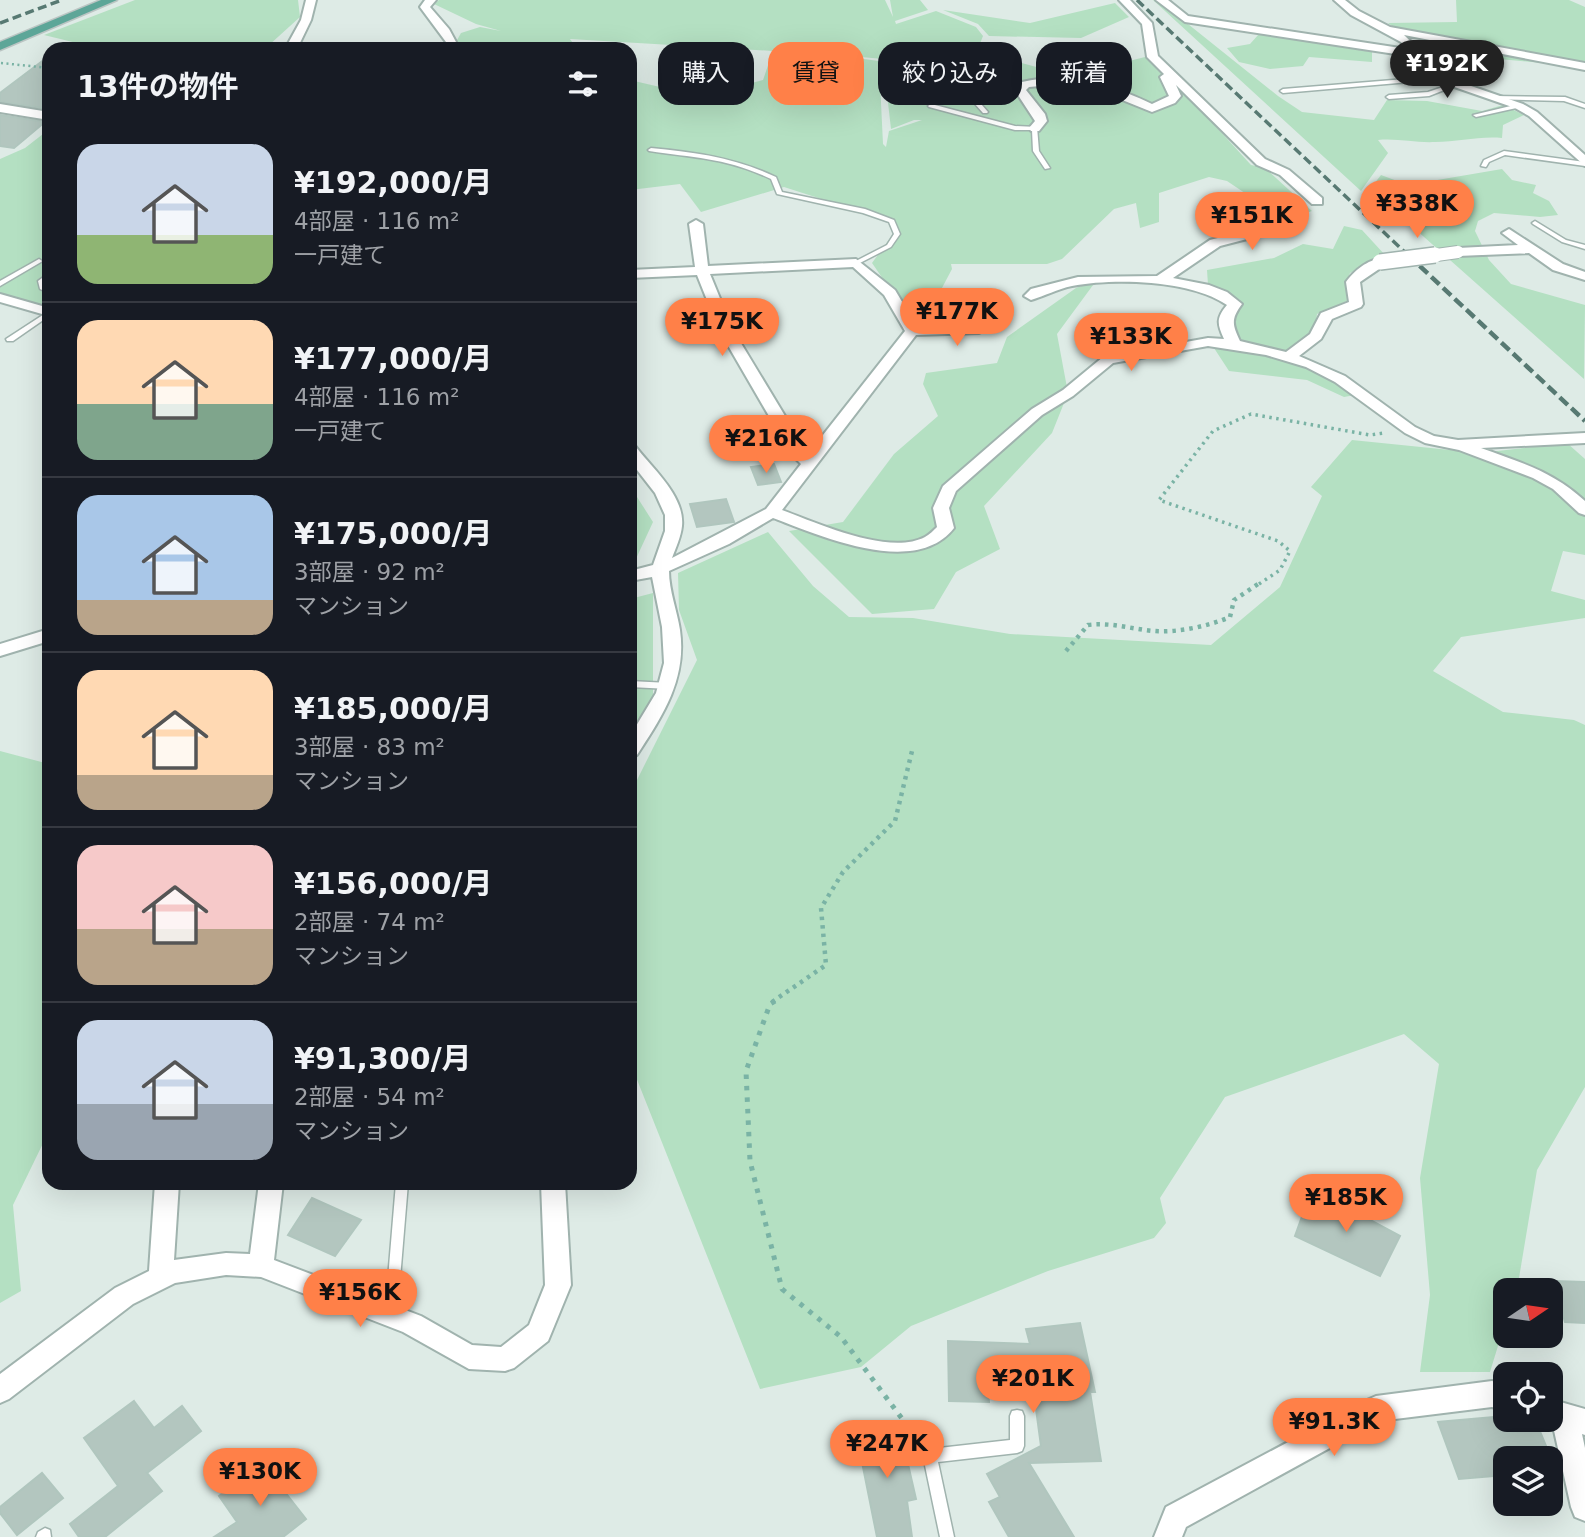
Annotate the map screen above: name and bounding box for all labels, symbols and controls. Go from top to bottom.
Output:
pin: ¥192K [1398,41,1496,100]
chip: 購入 [658,42,754,105]
chip: 賃貸 [768,42,864,105]
chip: 絞り込み [878,42,1022,105]
chip: 新着 [1036,42,1132,105]
text: ¥192K [1406,50,1488,76]
icon: filters [564,65,602,103]
text: 13件の物件 [77,69,239,104]
text: ¥192,000/月 [294,165,492,200]
icon: home [133,172,217,256]
pin: ¥338K [1368,180,1466,240]
text: ¥338K [1376,190,1458,216]
pin: ¥151K [1203,192,1301,252]
text: ¥151K [1211,202,1293,228]
text: 4部屋 · 116 m² [294,208,459,234]
text: 一戸建て [294,242,386,268]
pin: ¥177K [908,288,1006,348]
pin: ¥175K [673,298,771,358]
text: ¥177K [916,298,998,324]
text: ¥175K [681,308,763,334]
pin: ¥133K [1082,314,1180,373]
text: ¥133K [1090,323,1172,349]
text: ¥177,000/月 [294,341,492,376]
icon: home [133,348,217,432]
text: 4部屋 · 116 m² [294,384,459,410]
pin: ¥216K [717,416,815,475]
text: 一戸建て [294,418,386,444]
text: ¥216K [725,425,807,451]
text: ¥175,000/月 [294,516,492,551]
icon: home [133,523,217,607]
text: 3部屋 · 92 m² [294,559,445,585]
text: マンション [294,593,409,619]
text: ¥185,000/月 [294,691,492,726]
icon: home [133,698,217,782]
text: 3部屋 · 83 m² [294,734,445,760]
text: マンション [294,768,409,794]
text: ¥156,000/月 [294,866,492,901]
icon: home [133,873,217,957]
text: 2部屋 · 74 m² [294,909,445,935]
text: マンション [294,943,409,969]
text: ¥91,300/月 [294,1041,472,1076]
icon: home [133,1048,217,1132]
text: 2部屋 · 54 m² [294,1084,445,1110]
text: マンション [294,1118,409,1144]
pin: ¥185K [1297,1174,1395,1234]
text: ¥185K [1305,1184,1387,1210]
pin: ¥156K [311,1270,409,1329]
north arrow [1493,1278,1563,1348]
map controls [1493,1278,1563,1516]
text: ¥156K [319,1279,401,1305]
pin: ¥201K [984,1356,1082,1415]
button: locate [1493,1362,1563,1432]
text: ¥201K [992,1365,1074,1391]
pin: ¥91.3K [1277,1398,1391,1458]
text: ¥91.3K [1289,1408,1379,1434]
pin: ¥247K [838,1420,936,1480]
text: ¥247K [846,1430,928,1456]
button: layers [1493,1446,1563,1516]
pin: ¥130K [211,1448,309,1508]
text: ¥130K [219,1458,301,1484]

